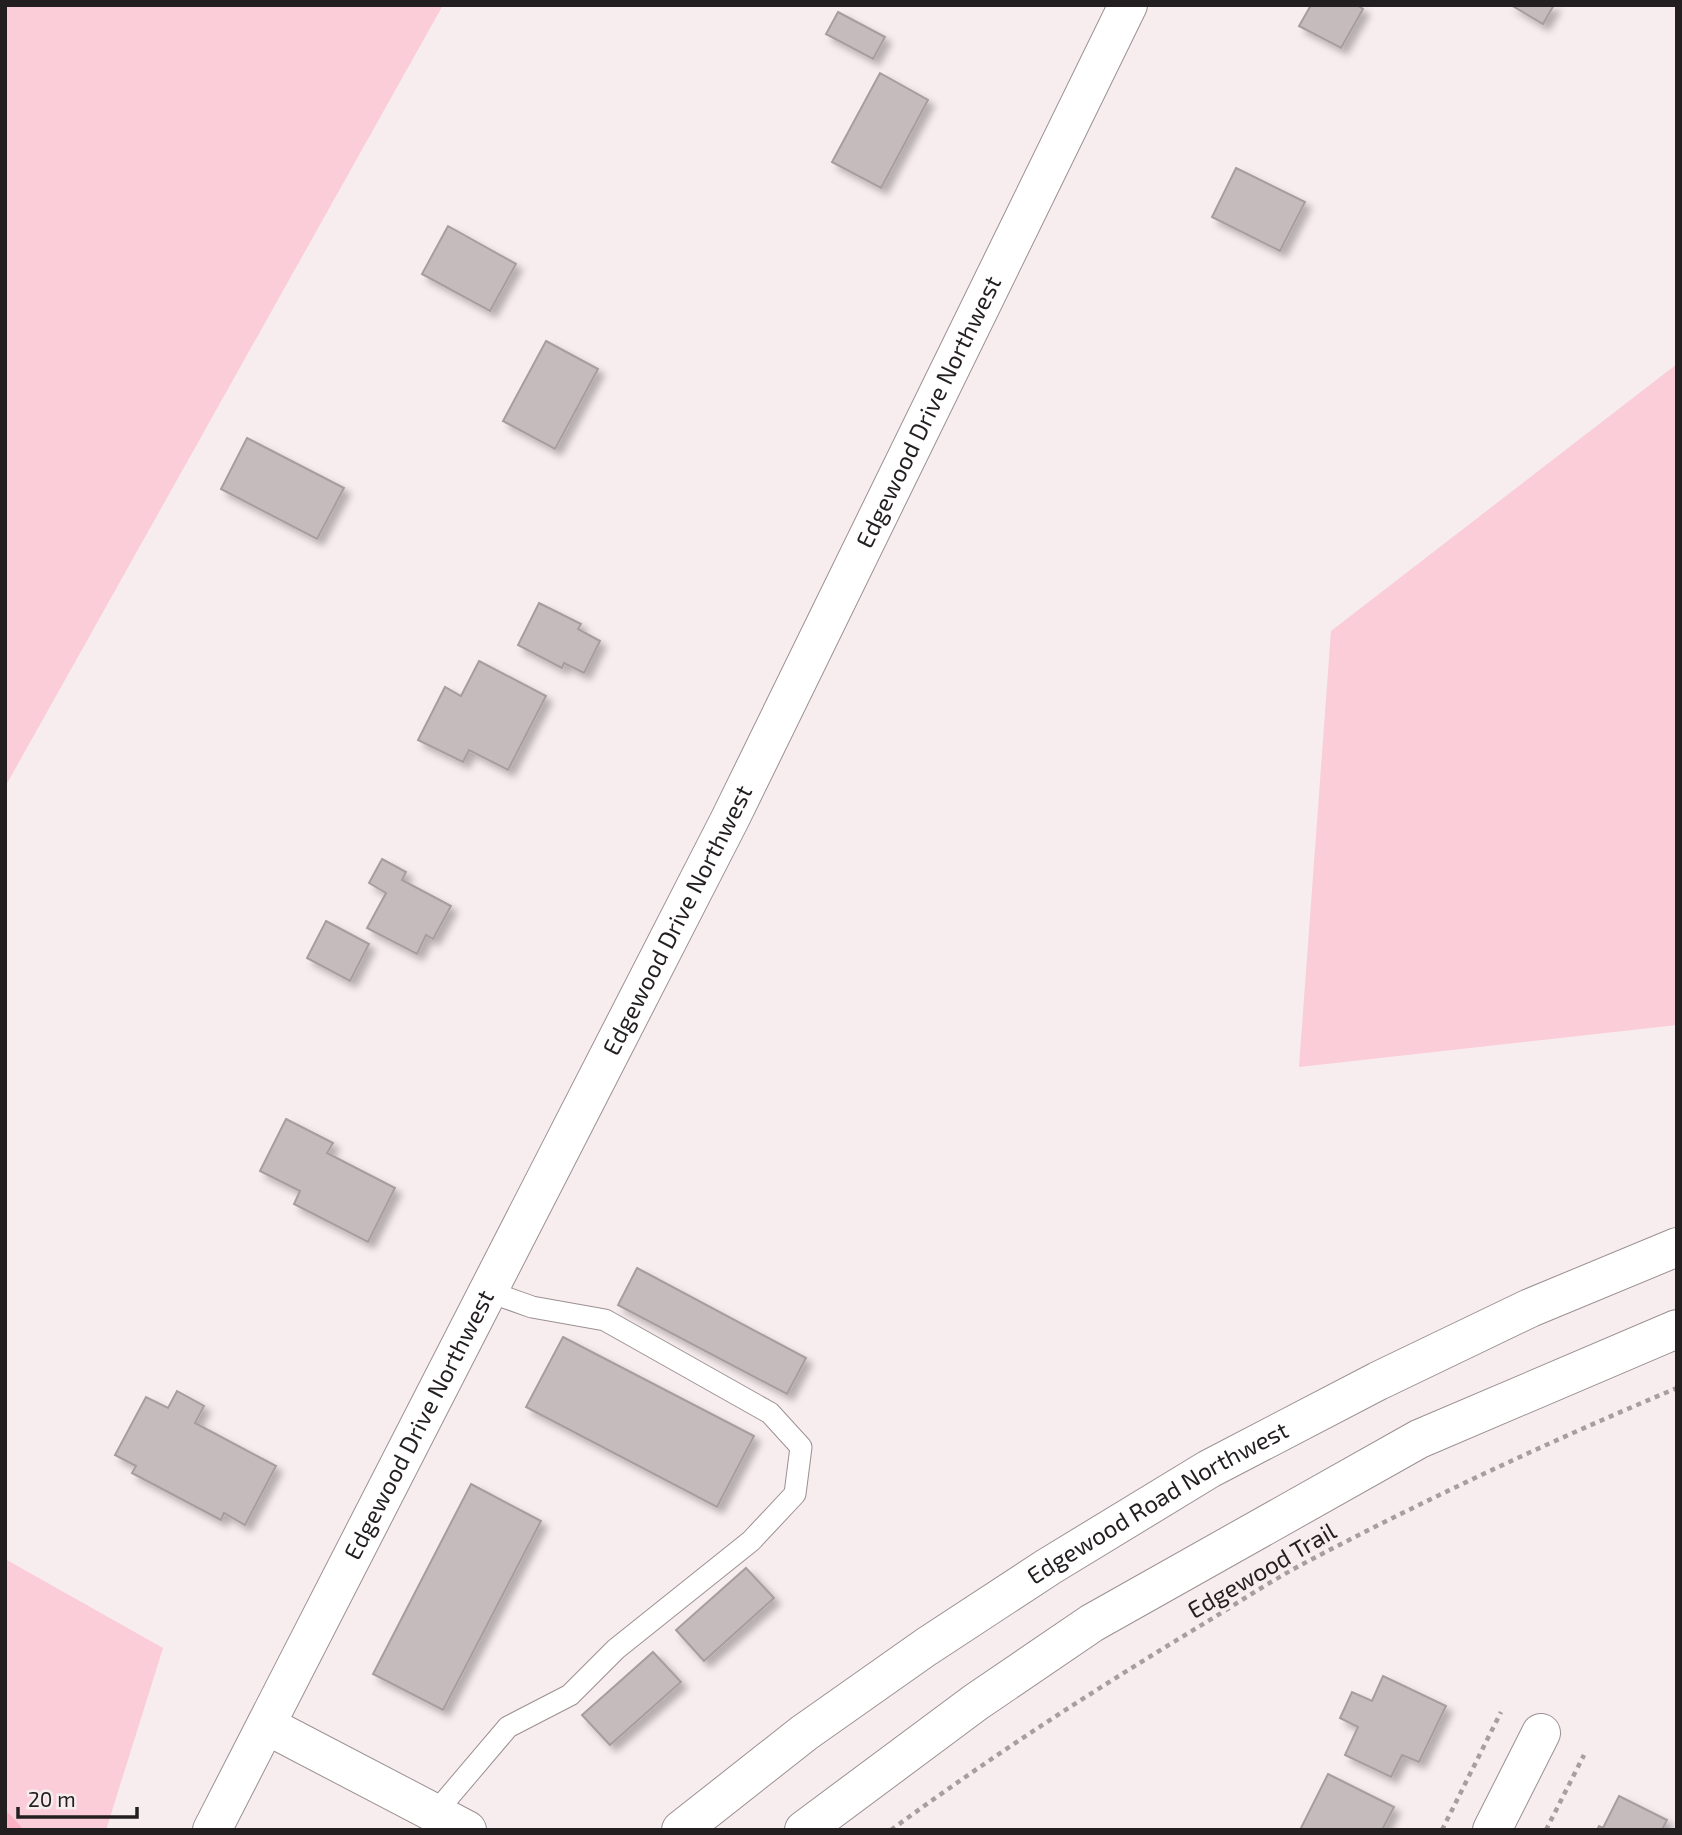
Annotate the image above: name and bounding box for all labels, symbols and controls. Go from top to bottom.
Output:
street label: Edgewood Drive Northwest [849,271,1006,552]
street label: Edgewood Drive Northwest [596,780,757,1059]
street label: Edgewood Drive Northwest [337,1285,499,1564]
street label: Edgewood Road Northwest [1021,1414,1293,1590]
street label: Edgewood Trail [1182,1516,1341,1624]
scale bar [18,1776,136,1820]
text: 20 m [28,1786,76,1811]

